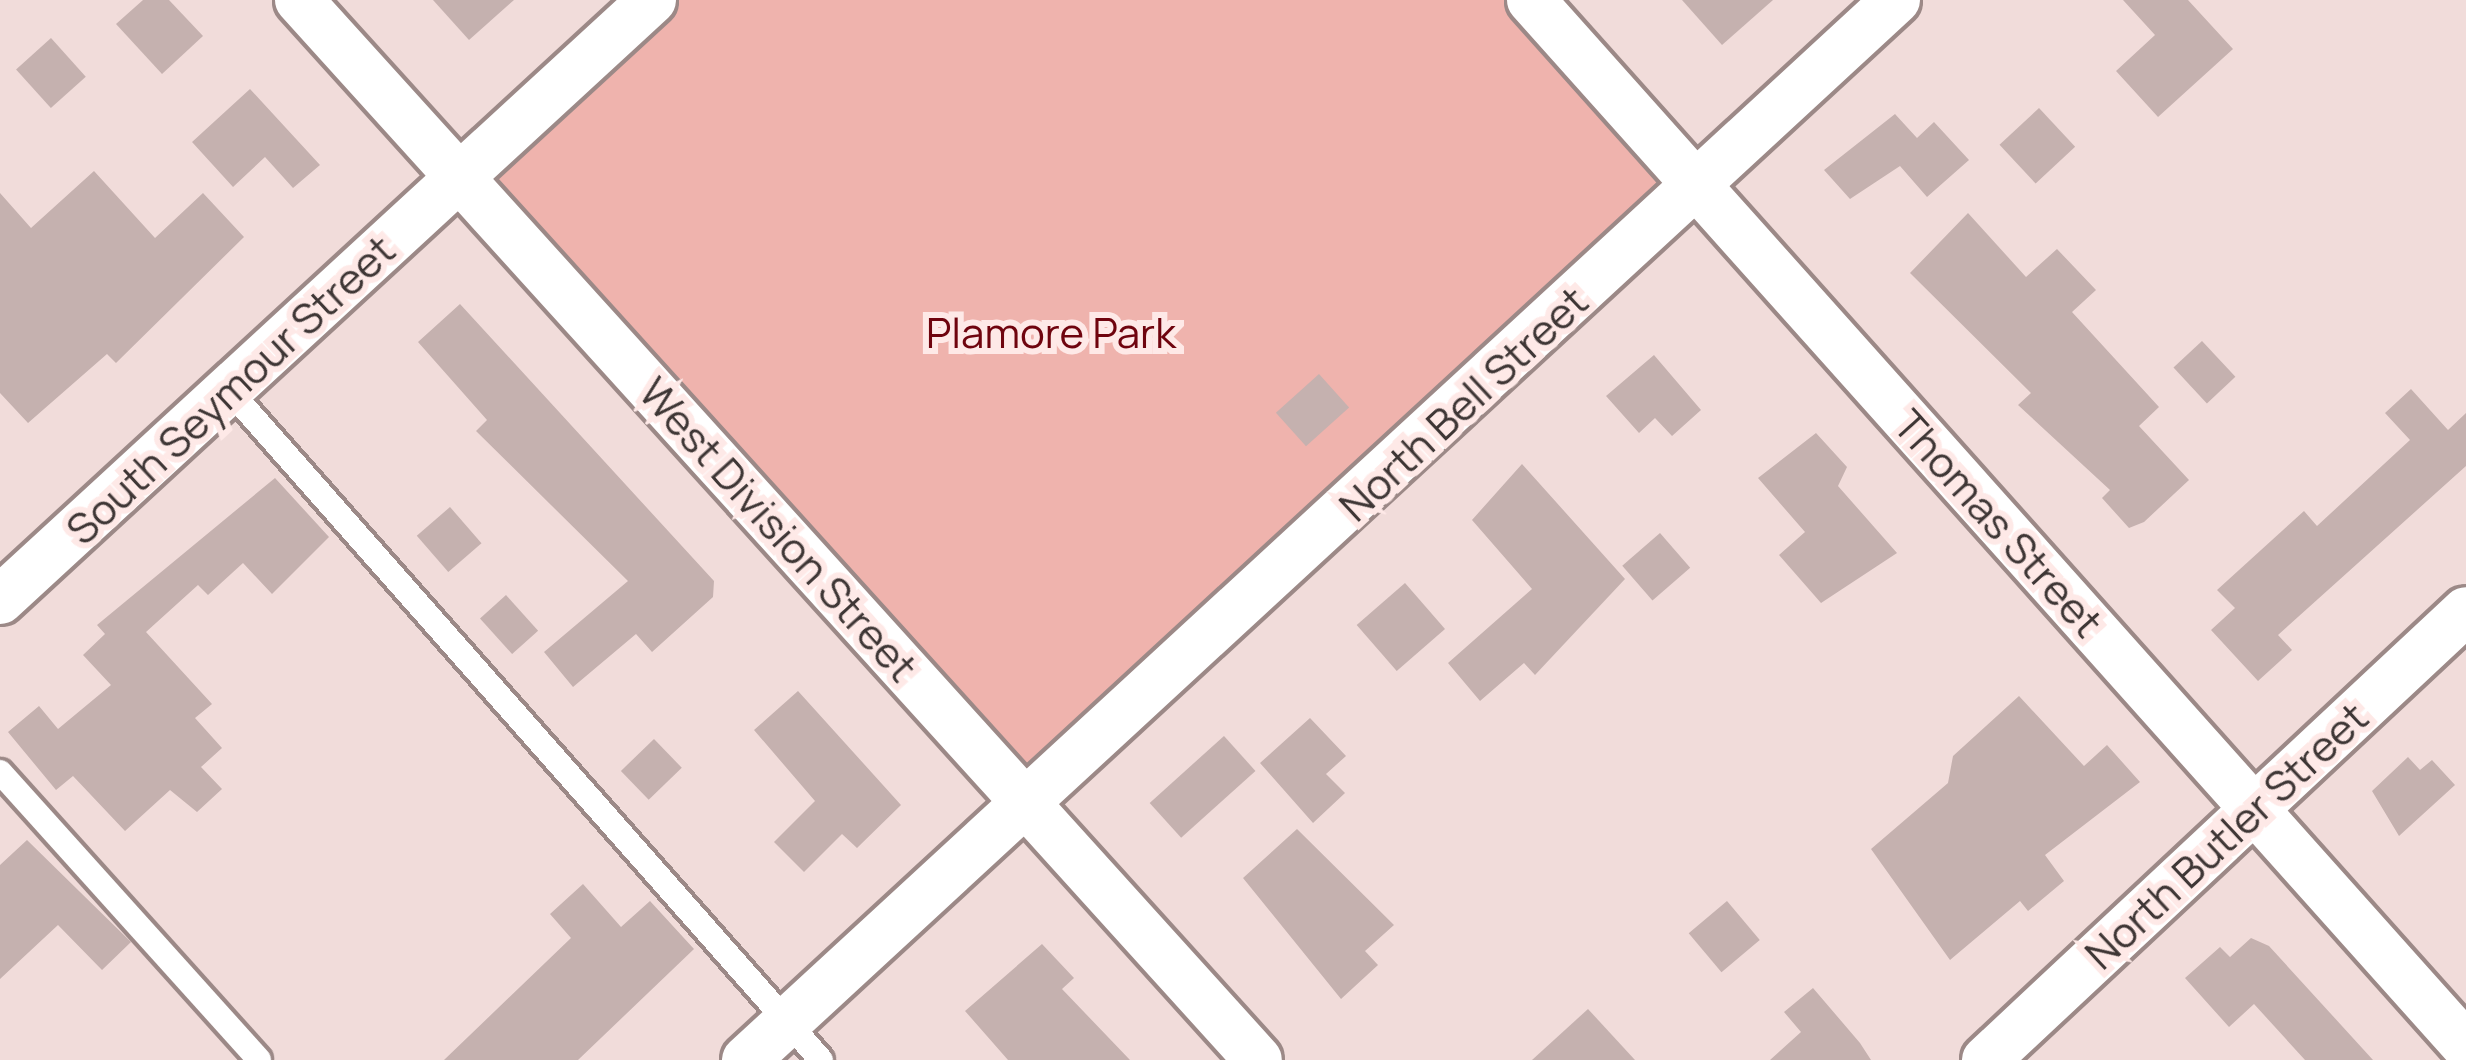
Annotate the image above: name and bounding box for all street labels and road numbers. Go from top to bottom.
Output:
street label: South Seymour Street [56,224,404,554]
street label: North Bell Street [1329,275,1597,531]
street label: West Division Street [629,367,929,691]
street label: Thomas Street [1884,399,2114,647]
street label: North Butler Street [2074,691,2378,979]

